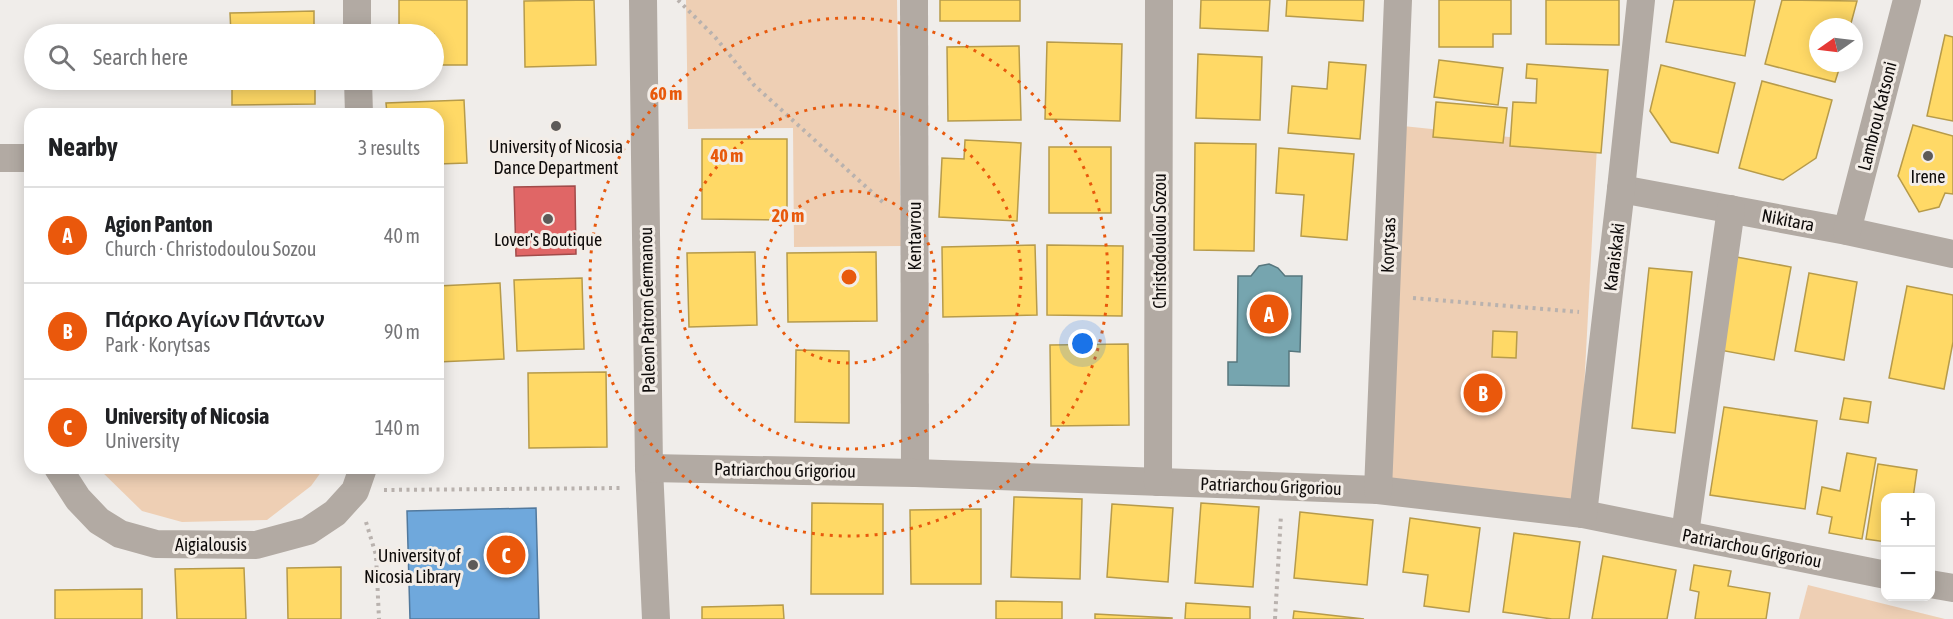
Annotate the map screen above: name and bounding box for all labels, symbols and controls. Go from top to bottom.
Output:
north arrow [1809,18,1863,72]
search box [24,24,444,90]
icon: search [45,41,78,74]
text: Search here [93,44,188,70]
street label: Lambrou Katsoni [1853,59,1901,173]
text: 60 m [650,83,682,104]
marker: University of Nicosia Dance Department [549,119,563,133]
text: Nearby [48,132,118,162]
text: 3 results [358,136,420,159]
place label: University of Nicosia Dance Department [489,136,623,178]
text: 40 m [710,145,743,166]
marker: Irene [1921,149,1935,163]
place label: Irene [1911,166,1945,187]
street label: Christodoulou Sozou [1149,173,1170,309]
street label: Kentavrou [904,202,925,270]
text: 20 m [772,205,804,226]
street label: Nikitara [1760,205,1816,235]
text: Agion Panton [105,211,213,237]
marker: Lover's Boutique [541,212,555,226]
street label: Korytsas [1377,217,1399,273]
street label: Karaiskaki [1599,222,1629,292]
text: A [63,224,72,247]
text: 40 m [384,224,420,247]
street label: Paleon Patron Germanou [635,227,659,393]
place label: Lover's Boutique [494,229,602,250]
text: Church · Christodoulou Sozou [105,237,316,260]
centre of rings [839,267,859,287]
pin: A [1250,292,1288,336]
text: Πάρκο Αγίων Πάντων [105,306,325,332]
text: B [63,320,72,343]
text: 90 m [384,320,420,343]
your location [1068,329,1097,358]
text: Park · Korytsas [105,333,210,356]
pin: B [1464,370,1502,416]
text: University of Nicosia [105,403,269,429]
text: C [63,416,72,439]
text: 140 m [375,416,420,439]
text: University [105,429,180,452]
street label: Patriarchou Grigoriou [714,458,856,482]
street label: Patriarchou Grigoriou [1200,473,1342,499]
map controls [1881,493,1935,601]
button: + [1881,493,1935,547]
street label: Patriarchou Grigoriou [1681,524,1823,572]
pin: C [486,532,526,578]
street label: Aigialousis [175,534,247,555]
place label: University of Nicosia Library [364,545,461,587]
button: − [1881,547,1935,601]
marker: University of Nicosia Library [466,558,480,572]

